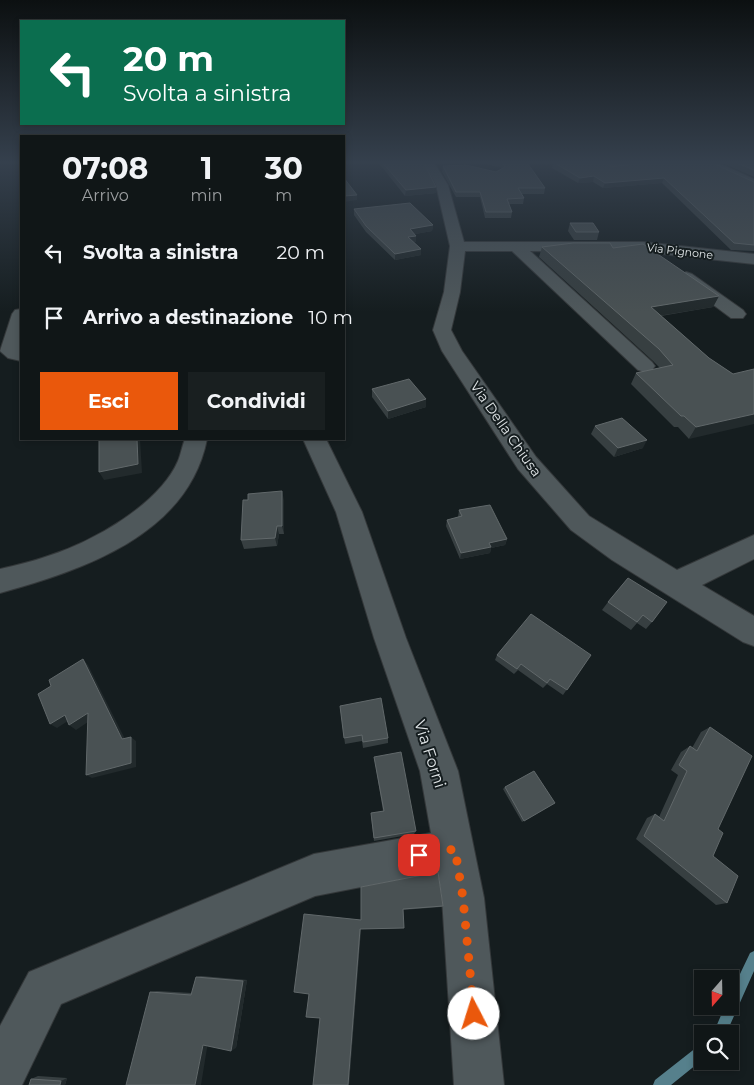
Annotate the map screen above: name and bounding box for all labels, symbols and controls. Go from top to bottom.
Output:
text: 20 m [123,37,214,80]
icon: left [40,40,105,105]
text: Svolta a sinistra [123,80,291,107]
text: 07:08 [62,150,148,187]
text: 1 [201,150,212,187]
text: 30 [265,150,303,187]
text: Arrivo [82,186,129,205]
text: min [191,186,223,205]
text: m [275,186,292,205]
icon: left [40,239,68,267]
street label: Via Pignone [646,240,714,262]
text: Svolta a sinistra [83,241,238,264]
text: 20 m [277,241,325,264]
icon: arrive [40,304,68,332]
text: Arrivo a destinazione [83,306,293,329]
text: 10 m [308,306,353,329]
button: Esci [40,372,178,430]
button: Condividi [188,372,325,430]
street label: Via Della Chiusa [466,378,546,480]
street label: Via Forni [410,718,450,790]
pin [398,834,440,876]
icon: arrive [405,841,433,869]
north arrow [694,970,739,1015]
map controls [694,970,739,1070]
position arrow [447,987,499,1039]
button: search [694,1025,739,1070]

